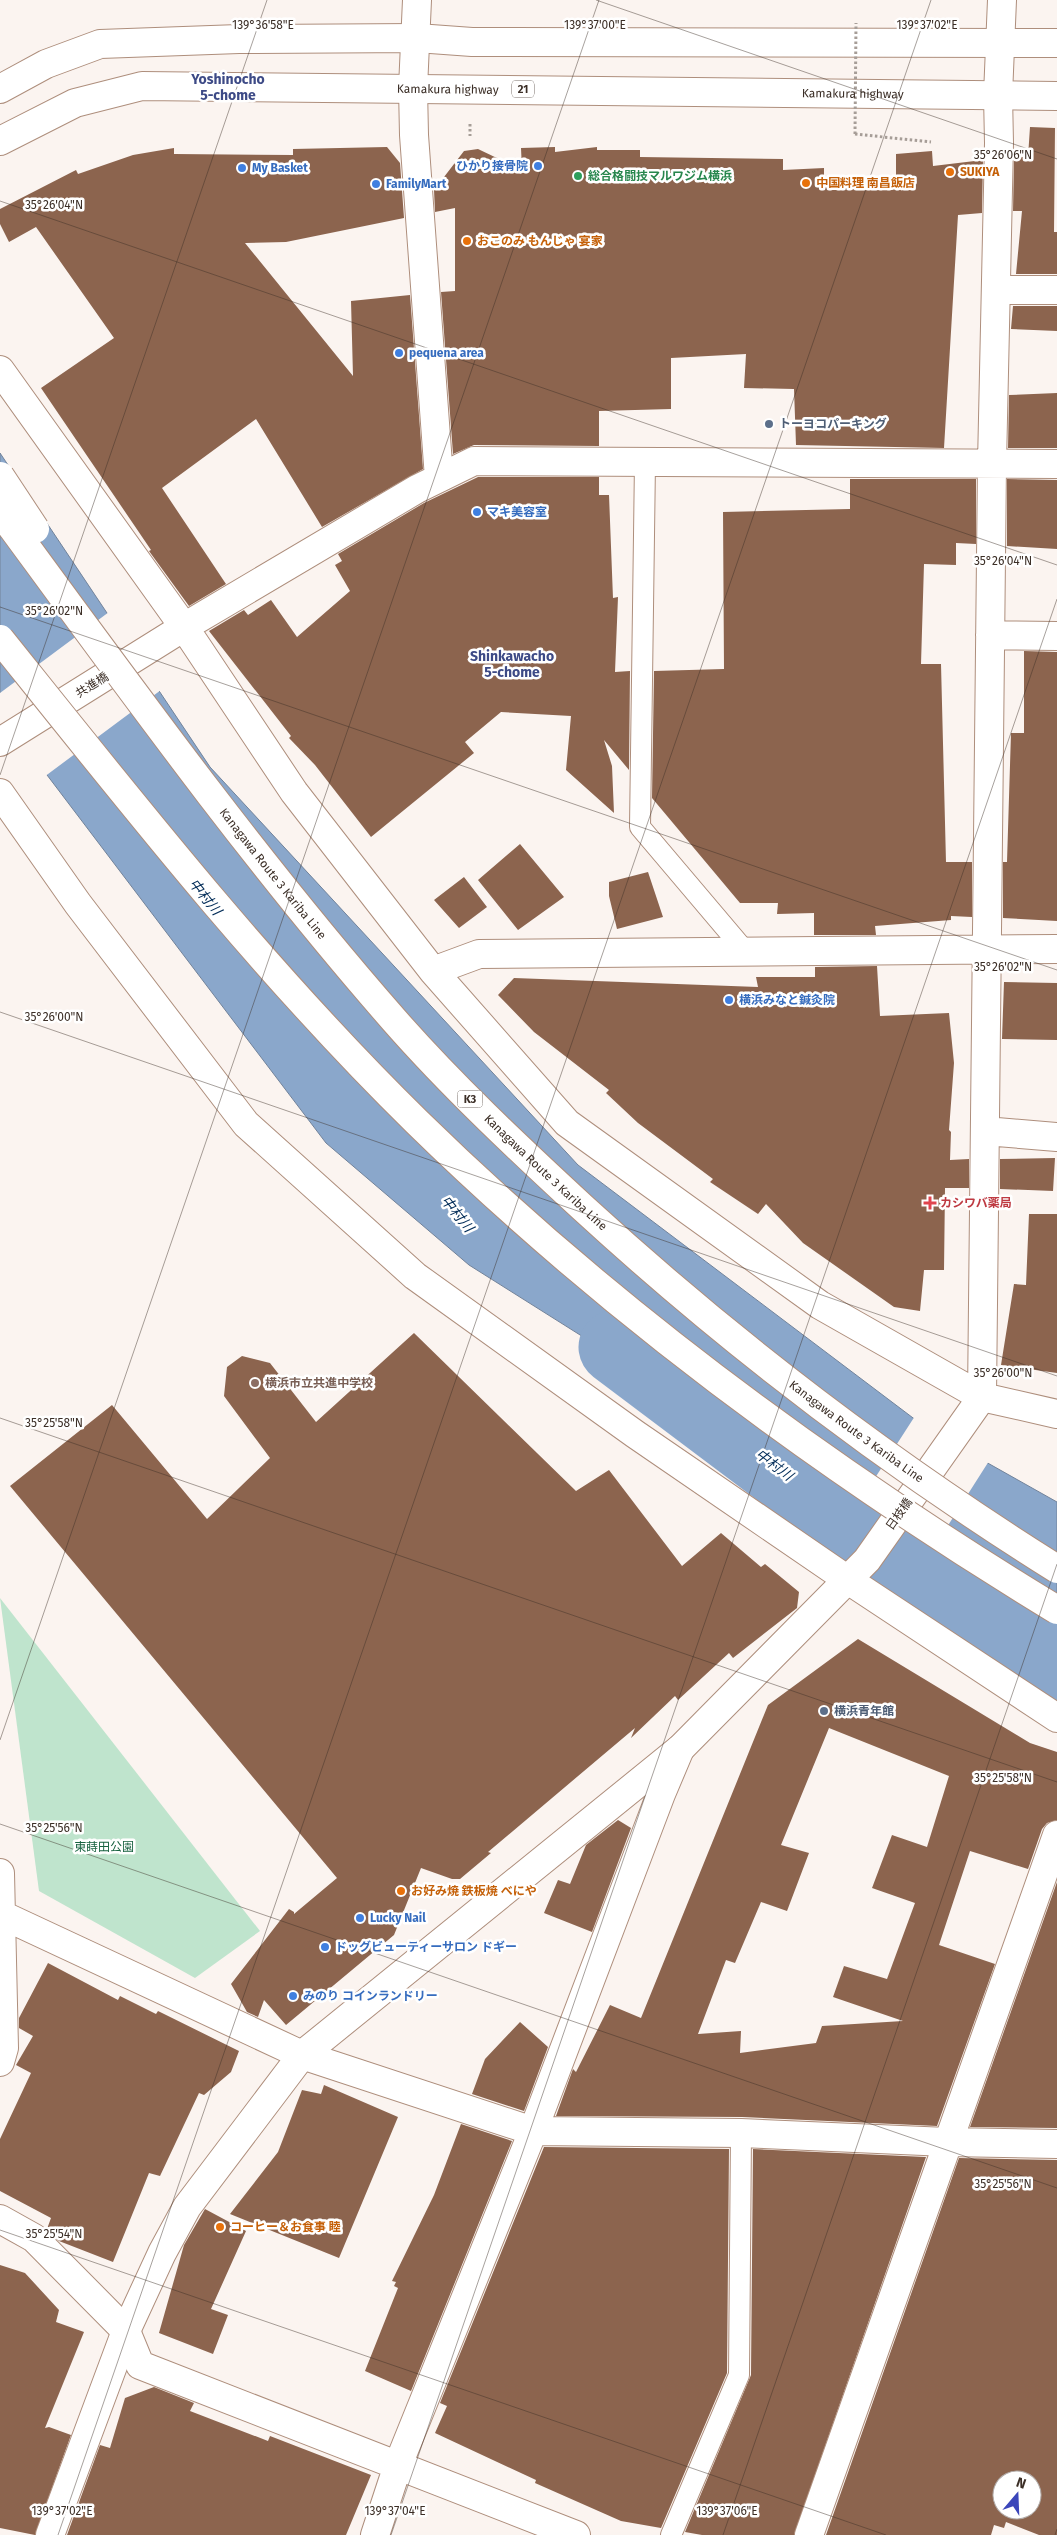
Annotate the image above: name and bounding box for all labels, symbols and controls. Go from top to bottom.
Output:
text: 139°36'58"E [232,18,294,32]
text: 139°37'00"E [564,18,626,32]
text: 139°37'02"E [896,18,958,32]
district label: Yoshinocho 5-chome [190,71,265,104]
road number: 21 [512,80,534,98]
street label: Kamakura highway [397,82,499,97]
street label: Kamakura highway [802,86,904,101]
text: 35°26'06"N [974,148,1032,162]
place label: ひかり接骨院 [456,159,528,173]
marker: ひかり接骨院 [532,160,544,172]
place label: My Basket [252,161,308,175]
marker: My Basket [236,162,248,174]
place label: SUKIYA [960,165,1000,179]
marker: SUKIYA [944,166,956,178]
place label: 総合格闘技マルワジム横浜 [588,169,732,183]
marker: 総合格闘技マルワジム横浜 [572,170,584,182]
place label: 中国料理 南昌飯店 [816,176,915,190]
place label: FamilyMart [386,177,447,191]
marker: 中国料理 南昌飯店 [800,177,812,189]
marker: FamilyMart [370,178,382,190]
text: 35°26'04"N [25,198,83,212]
place label: おこのみ もんじゃ 宴家 [477,234,603,248]
marker: おこのみ もんじゃ 宴家 [461,235,473,247]
place label: pequena area [409,346,484,360]
marker: pequena area [393,347,405,359]
place label: トーヨコパーキング [779,417,887,431]
marker: トーヨコパーキング [763,418,775,430]
place label: マキ美容室 [487,505,547,519]
marker: マキ美容室 [471,506,483,518]
text: 35°26'04"N [974,554,1032,568]
text: 35°26'02"N [25,604,83,618]
district label: Shinkawacho 5-chome [470,648,554,681]
street label: 共進橋 [73,670,111,700]
street label: Kanagawa Route 3 Kariba Line [217,806,329,942]
water label: 中村川 [185,875,226,920]
text: 35°26'02"N [974,960,1032,974]
place label: 横浜みなと鍼灸院 [739,993,835,1007]
marker: 横浜みなと鍼灸院 [723,994,735,1006]
text: 35°26'00"N [24,1010,84,1024]
road number: K3 [458,1090,482,1108]
street label: Kanagawa Route 3 Kariba Line [481,1112,610,1233]
water label: 中村川 [437,1192,478,1237]
place label: カシワバ薬局 [940,1196,1012,1210]
marker: カシワバ薬局 [924,1197,936,1209]
text: 35°26'00"N [973,1366,1033,1380]
place label: 横浜市立共進中学校 [265,1376,373,1390]
marker: 横浜市立共進中学校 [249,1377,261,1389]
street label: Kanagawa Route 3 Kariba Line [787,1378,926,1486]
text: 35°25'58"N [25,1416,83,1430]
water label: 中村川 [752,1446,797,1486]
street label: 日枝橋 [883,1495,915,1533]
place label: 横浜青年館 [834,1704,894,1718]
marker: 横浜青年館 [818,1705,830,1717]
text: 35°25'58"N [974,1771,1032,1785]
text: 35°25'56"N [25,1821,83,1835]
park label: 東蒔田公園 [74,1840,134,1854]
place label: お好み焼 鉄板焼 べにや [411,1884,537,1898]
marker: お好み焼 鉄板焼 べにや [395,1885,407,1897]
place label: Lucky Nail [370,1911,426,1925]
marker: Lucky Nail [354,1912,366,1924]
place label: ドッグビューティーサロン ドギー [335,1940,517,1954]
marker: ドッグビューティーサロン ドギー [319,1941,331,1953]
place label: みのり コインランドリー [303,1989,438,2003]
marker: みのり コインランドリー [287,1990,299,2002]
text: 35°25'56"N [974,2177,1032,2191]
place label: コーヒー＆お食事 睦 [230,2220,341,2234]
marker: コーヒー＆お食事 睦 [214,2221,226,2233]
text: 35°25'54"N [25,2227,83,2241]
north arrow [992,2470,1042,2520]
text: N [1014,2474,1028,2493]
text: 139°37'02"E [31,2504,93,2518]
text: 139°37'04"E [364,2504,426,2518]
text: 139°37'06"E [696,2504,758,2518]

